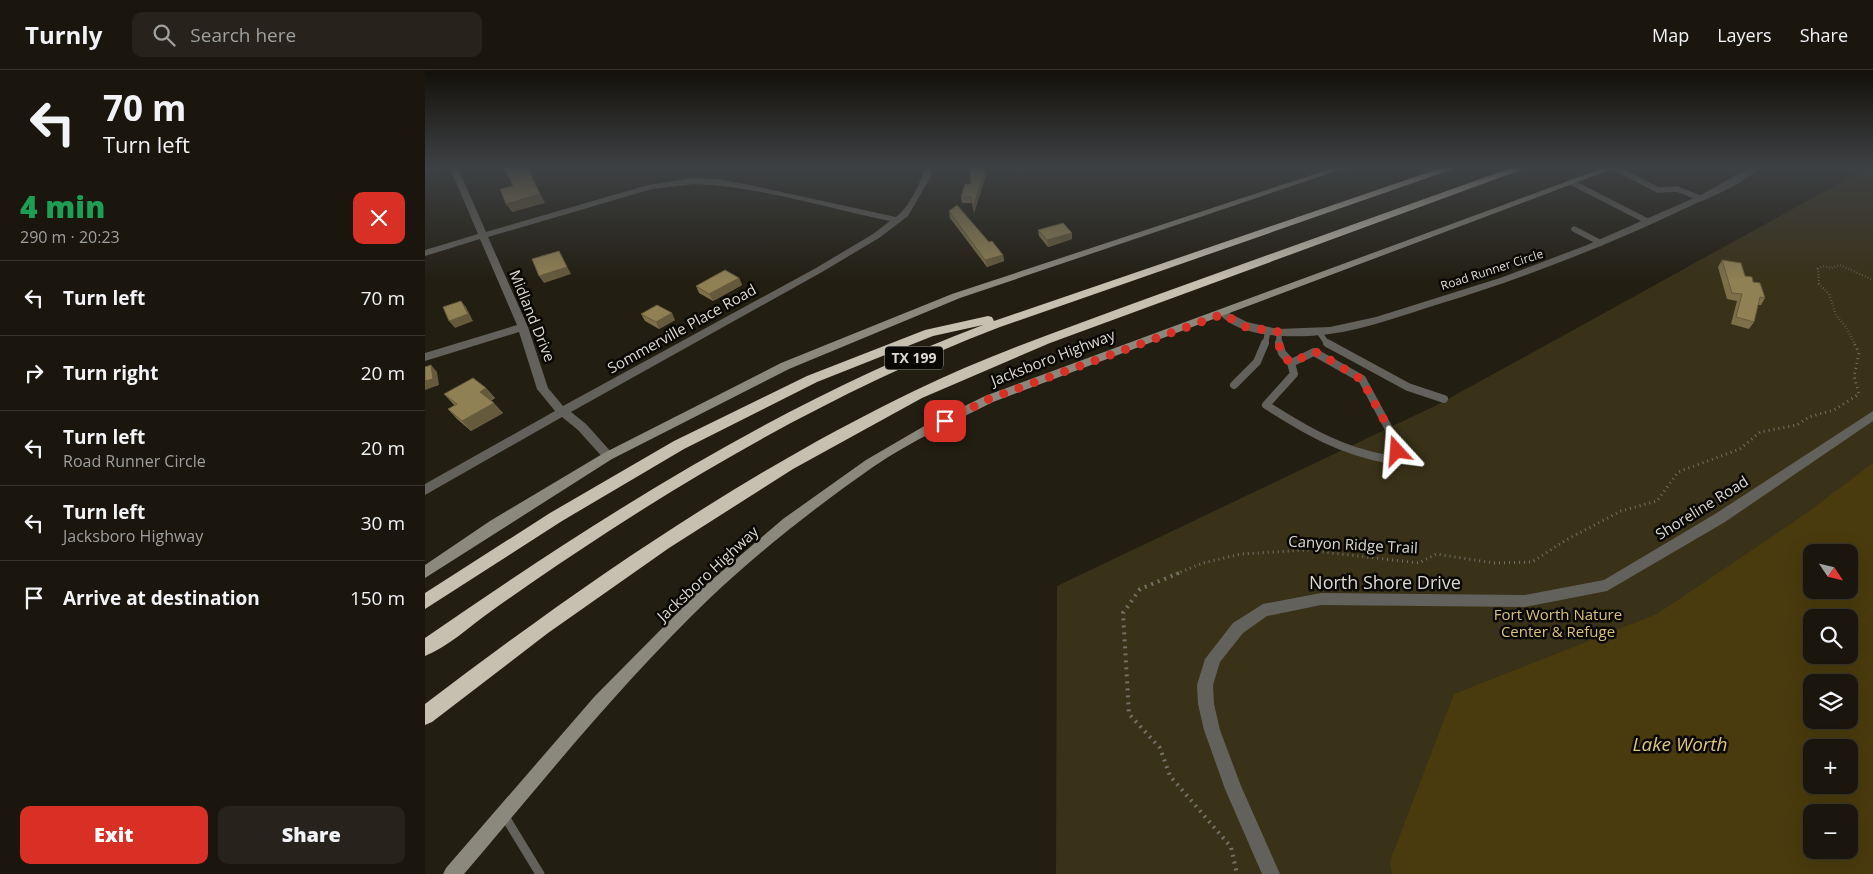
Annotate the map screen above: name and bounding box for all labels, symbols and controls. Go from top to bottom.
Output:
search box [132,12,482,57]
text: Turnly [25,18,102,51]
icon: search [150,21,178,49]
text: Search here [190,22,296,48]
text: Map [1652,23,1689,47]
text: Layers [1717,23,1772,47]
text: Share [1800,23,1848,47]
text: 70 m [103,84,186,131]
icon: left [20,90,85,155]
text: Turn left [103,129,190,159]
text: 4 min [20,186,105,227]
button: close [353,192,405,244]
text: 290 m · 20:23 [20,226,120,248]
street label: Road Runner Circle [1438,245,1546,294]
street label: Midland Drive [505,267,560,365]
street label: Sommerville Place Road [604,279,759,377]
icon: left [20,284,48,312]
text: Turn left [63,285,145,311]
text: 70 m [361,285,405,311]
street label: Jacksboro Highway [986,324,1118,391]
road number: TX 199 [885,346,943,370]
icon: right [20,359,48,387]
text: Turn right [63,360,158,386]
text: 20 m [361,360,405,386]
pin [924,400,966,442]
icon: arrive [931,407,959,435]
text: Turn left [63,424,145,450]
position arrow [1370,424,1422,476]
icon: left [20,434,48,462]
text: 20 m [361,435,405,461]
text: Road Runner Circle [63,450,206,472]
street label: Shoreline Road [1651,471,1752,544]
text: Turn left [63,499,145,525]
icon: left [20,509,48,537]
text: 30 m [361,510,405,536]
street label: Jacksboro Highway [651,521,763,627]
text: Jacksboro Highway [63,525,203,547]
street label: Canyon Ridge Trail [1288,531,1418,557]
north arrow [1803,544,1857,599]
map controls [1803,544,1858,859]
street label: North Shore Drive [1309,570,1461,594]
icon: arrive [20,584,48,612]
text: Arrive at destination [63,585,260,611]
text: 150 m [350,585,405,611]
park label: Fort Worth Nature Center & Refuge [1494,604,1622,641]
button: search [1803,609,1858,664]
button: layers [1803,674,1858,729]
water label: Lake Worth [1632,731,1728,757]
button: + [1803,739,1858,794]
button: − [1803,804,1858,859]
button: Exit [20,806,208,864]
button: Share [218,806,405,864]

